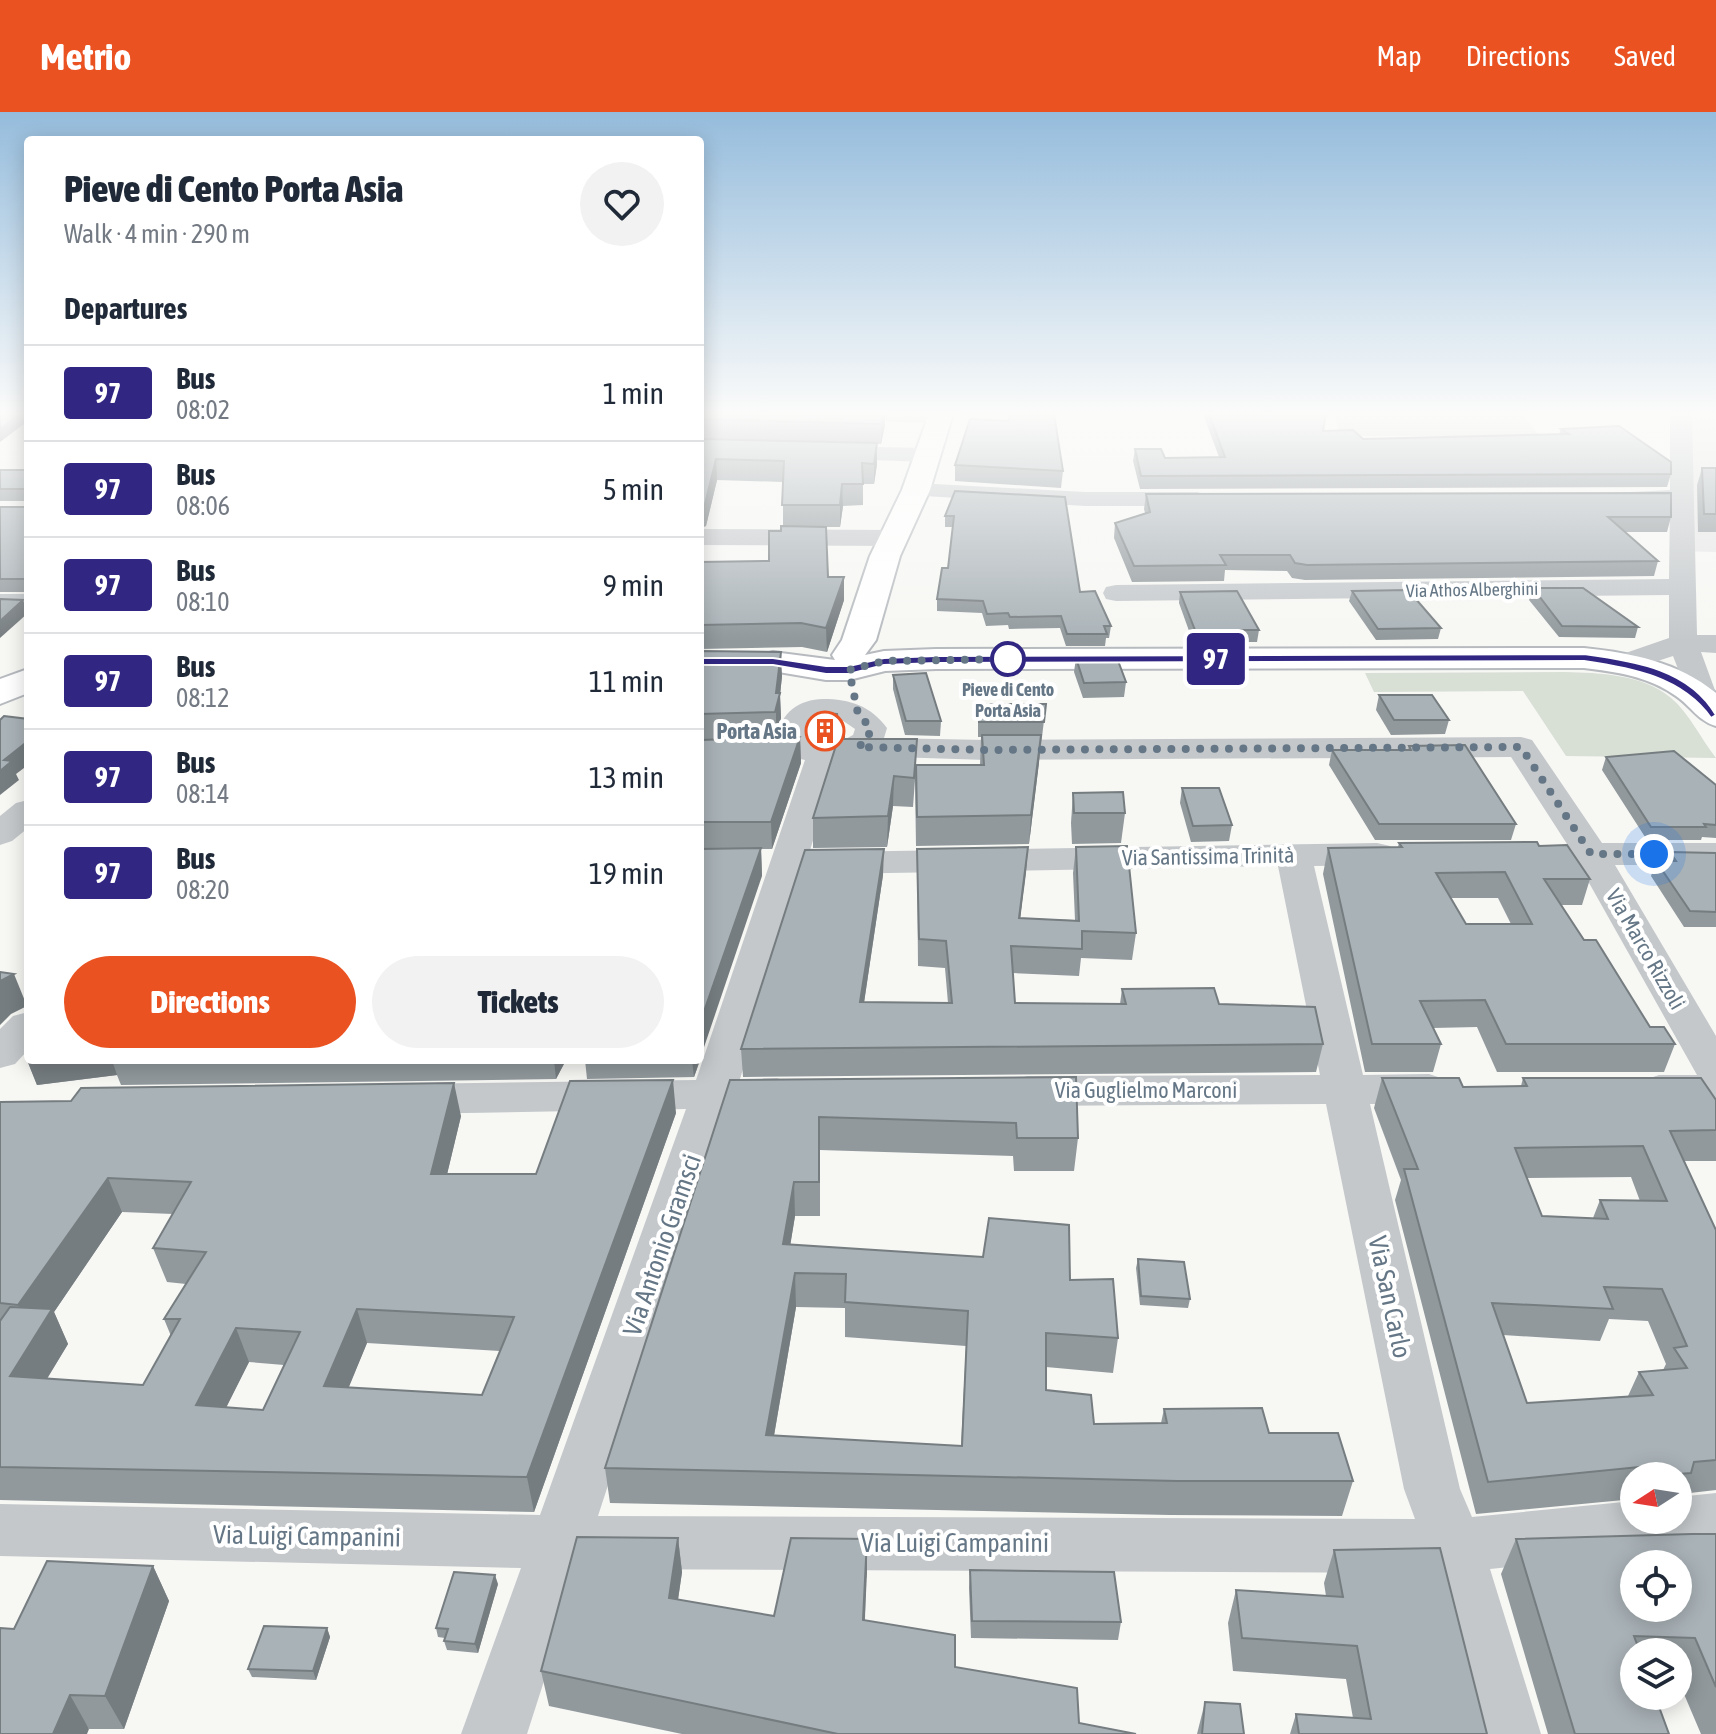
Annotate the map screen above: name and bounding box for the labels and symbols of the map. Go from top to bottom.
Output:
street label: Via Athos Alberghini [1406,578,1538,601]
line badge: 97 [1180,633,1252,685]
marker: Pieve di Cento Porta Asia [991,642,1025,676]
place label: Pieve di Cento Porta Asia [962,679,1054,721]
building icon: Porta Asia [804,710,846,752]
place label: Porta Asia [716,718,797,744]
your location [1634,834,1674,874]
street label: Via Santissima Trinità [1122,841,1294,871]
street label: Via Marco Rizzoli [1601,884,1691,1014]
street label: Via Guglielmo Marconi [1055,1077,1237,1103]
street label: Via Antonio Gramsci [617,1150,707,1340]
street label: Via San Carlo [1362,1233,1418,1361]
north arrow [1620,1462,1692,1534]
street label: Via Luigi Campanini [213,1519,401,1553]
street label: Via Luigi Campanini [861,1528,1049,1558]

